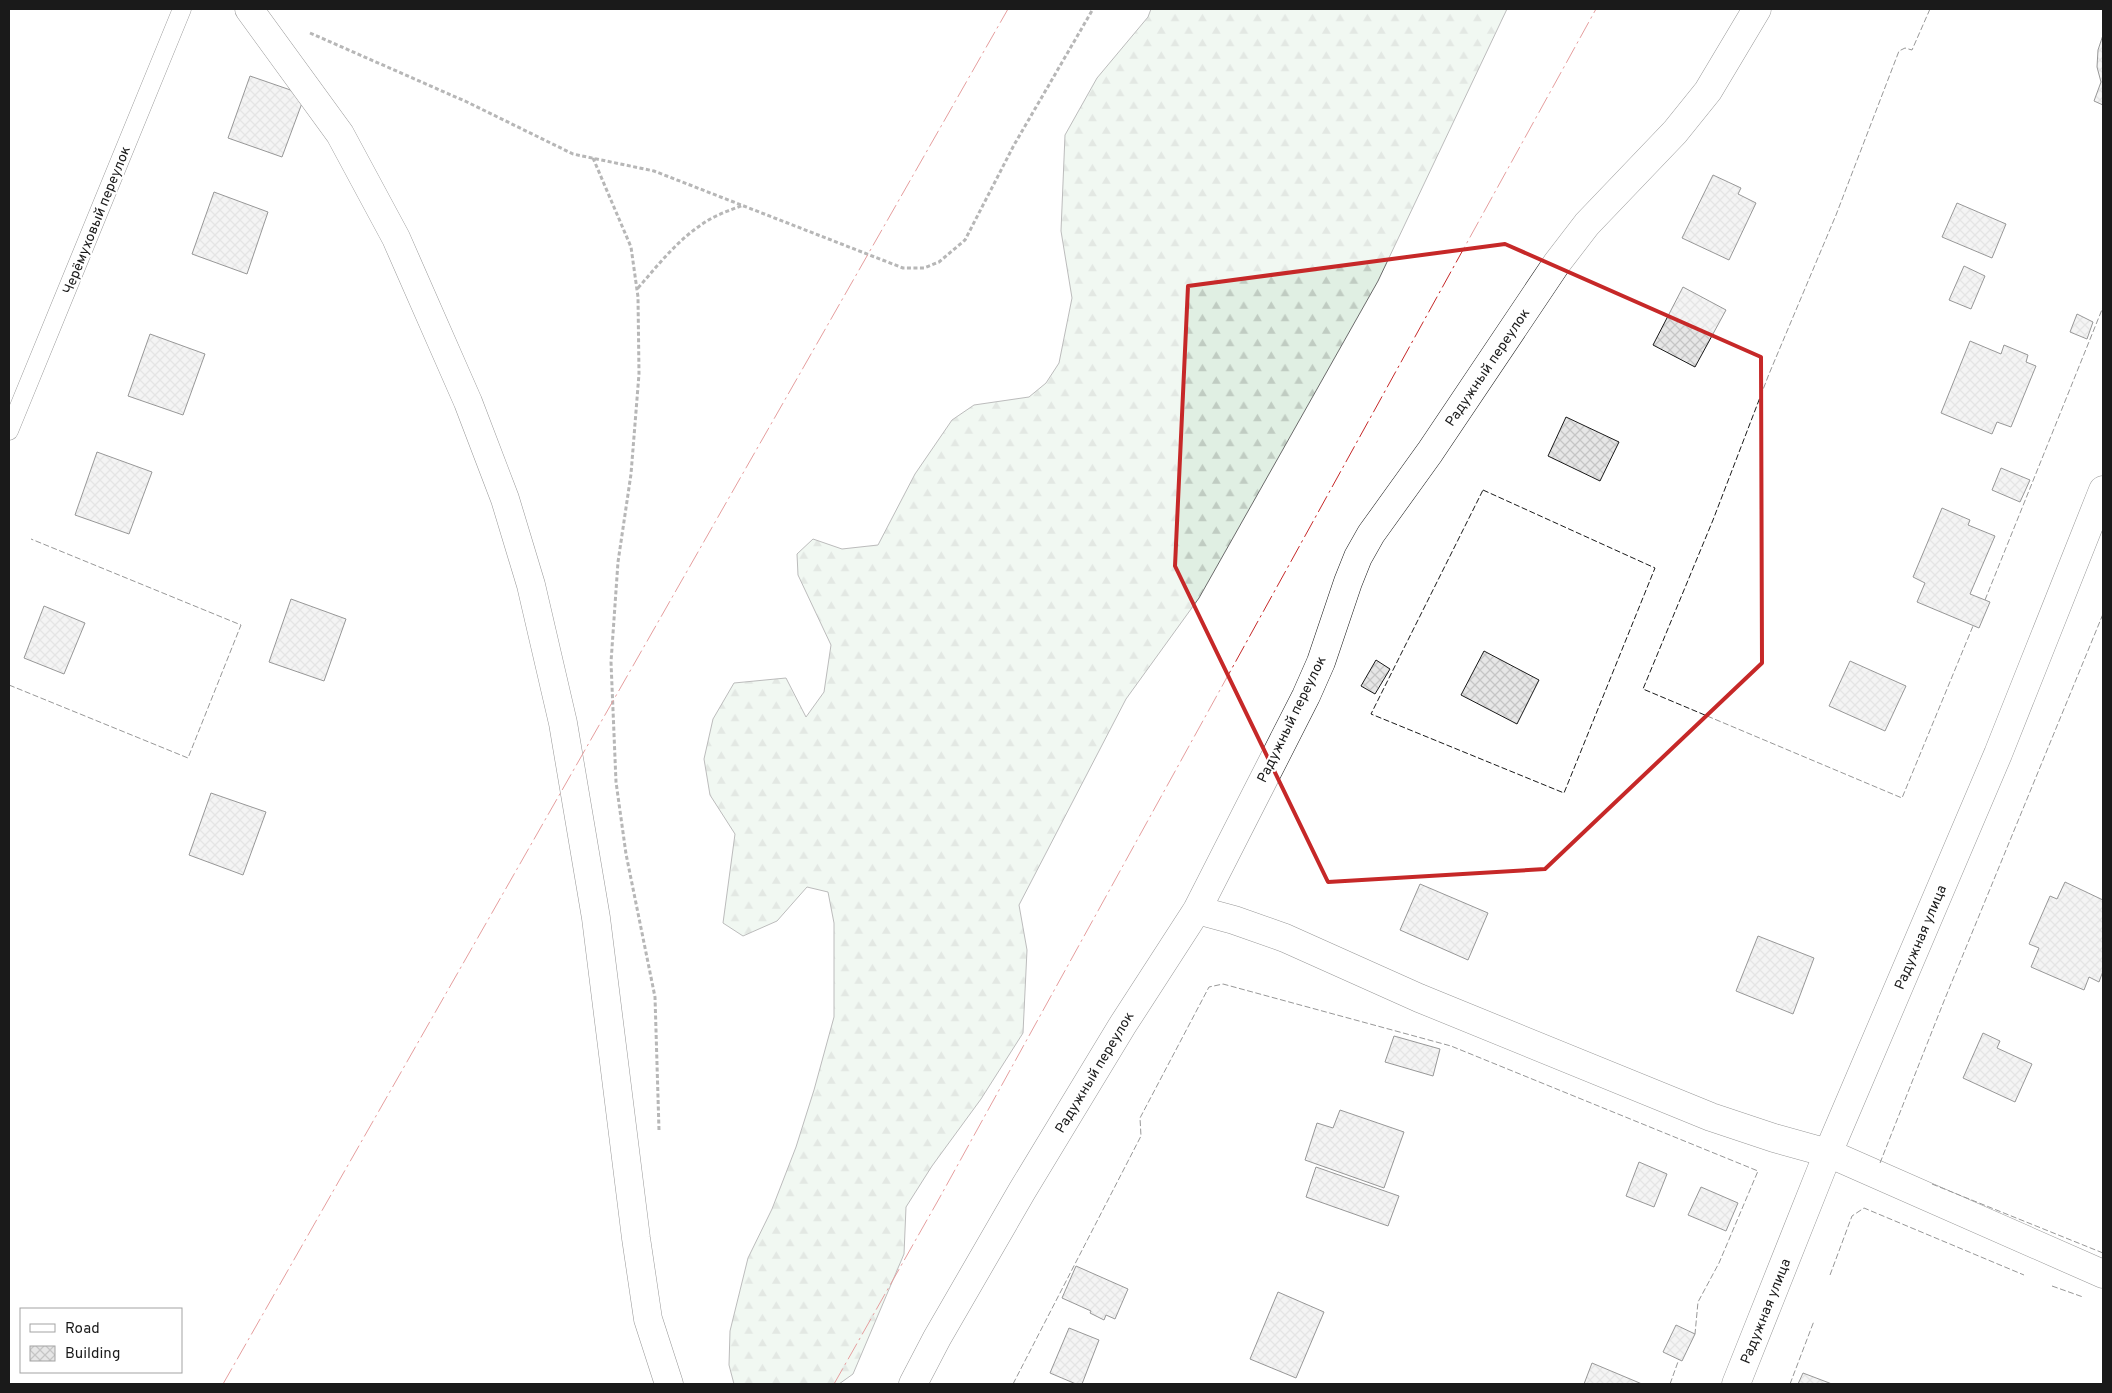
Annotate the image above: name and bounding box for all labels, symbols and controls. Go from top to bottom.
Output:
street label: Черёмуховый переулок [60,144,135,297]
street label: Радужный переулок [1442,306,1534,430]
street label: Радужный переулок [1254,654,1330,786]
street label: Радужная улица [1892,883,1951,992]
street label: Радужный переулок [1052,1009,1138,1137]
street label: Радужная улица [1738,1256,1795,1367]
legend [20,1308,182,1373]
text: Road [65,1320,100,1339]
text: Building [65,1345,120,1364]

